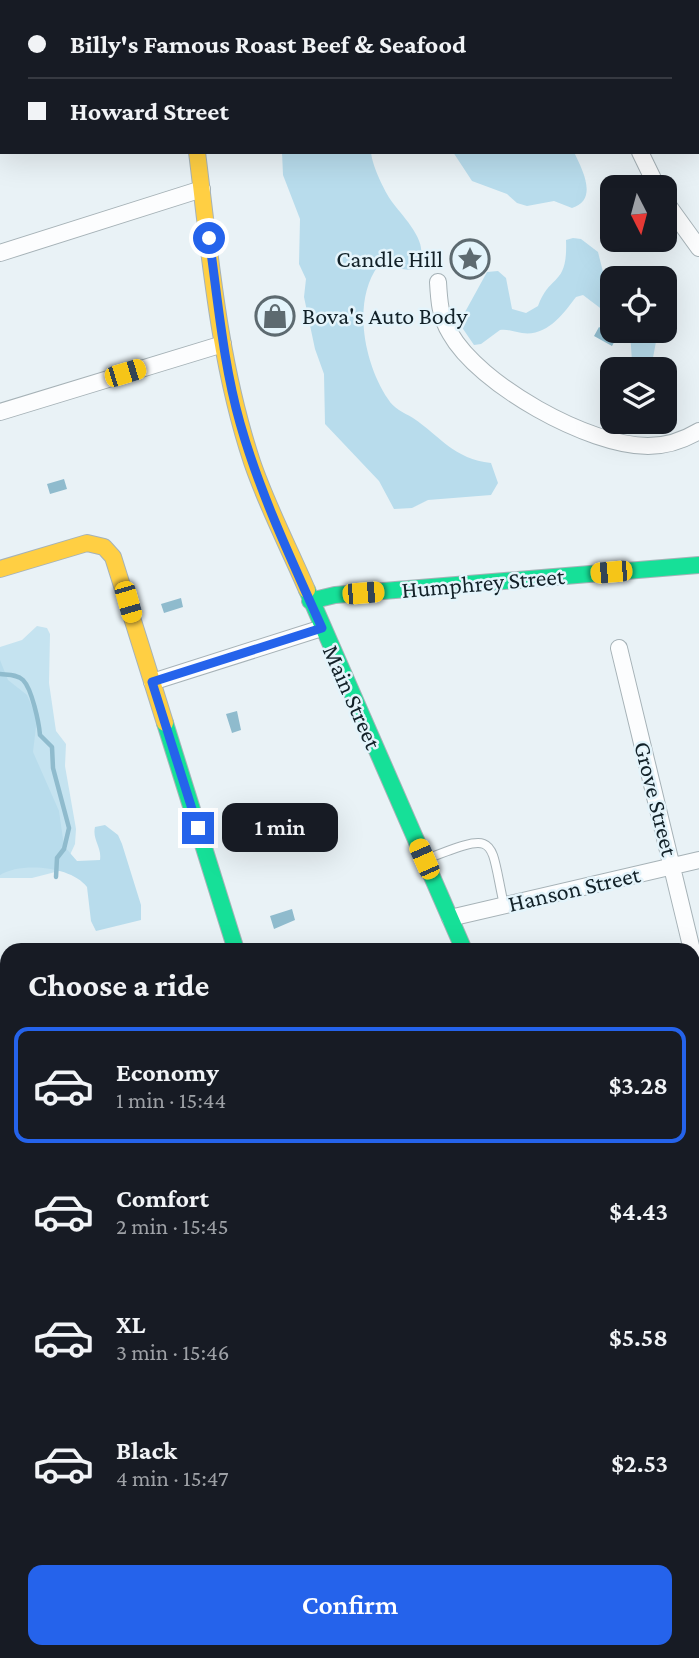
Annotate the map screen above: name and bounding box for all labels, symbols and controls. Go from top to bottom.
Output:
text: Billy's Famous Roast Beef & Seafood [70,30,466,59]
text: Howard Street [70,97,229,126]
north arrow [600,175,677,252]
map controls [600,175,677,434]
route start [193,222,225,254]
place icon: Candle Hill [449,238,491,280]
place label: Candle Hill [336,245,443,272]
button: locate [600,266,677,343]
shop icon: Bova's Auto Body [254,295,296,337]
place label: Bova's Auto Body [302,302,468,329]
car [102,357,149,389]
button: layers [600,357,677,434]
car [590,560,633,584]
street label: Humphrey Street [400,562,567,603]
car [113,579,144,625]
car [342,581,385,605]
street label: Main Street [318,641,388,754]
street label: Grove Street [629,739,684,860]
callout: 1 min [222,804,338,852]
route end [182,812,214,844]
text: 1 min [254,814,306,840]
car [406,836,443,882]
street label: Hanson Street [505,860,644,917]
text: Choose a ride [28,967,209,1003]
icon: car [32,1054,95,1117]
text: Economy [116,1058,219,1087]
text: $3.28 [609,1071,668,1100]
text: 1 min · 15:44 [116,1087,226,1113]
icon: car [32,1180,95,1243]
text: Comfort [116,1184,209,1213]
text: $4.43 [609,1197,668,1226]
text: 2 min · 15:45 [116,1213,229,1239]
icon: car [32,1306,95,1369]
text: XL [116,1310,145,1339]
text: $5.58 [609,1323,668,1352]
text: 3 min · 15:46 [116,1339,229,1365]
icon: car [32,1432,95,1495]
text: Black [116,1436,177,1465]
text: $2.53 [611,1449,668,1478]
text: 4 min · 15:47 [116,1465,229,1491]
button: Confirm [28,1565,672,1645]

